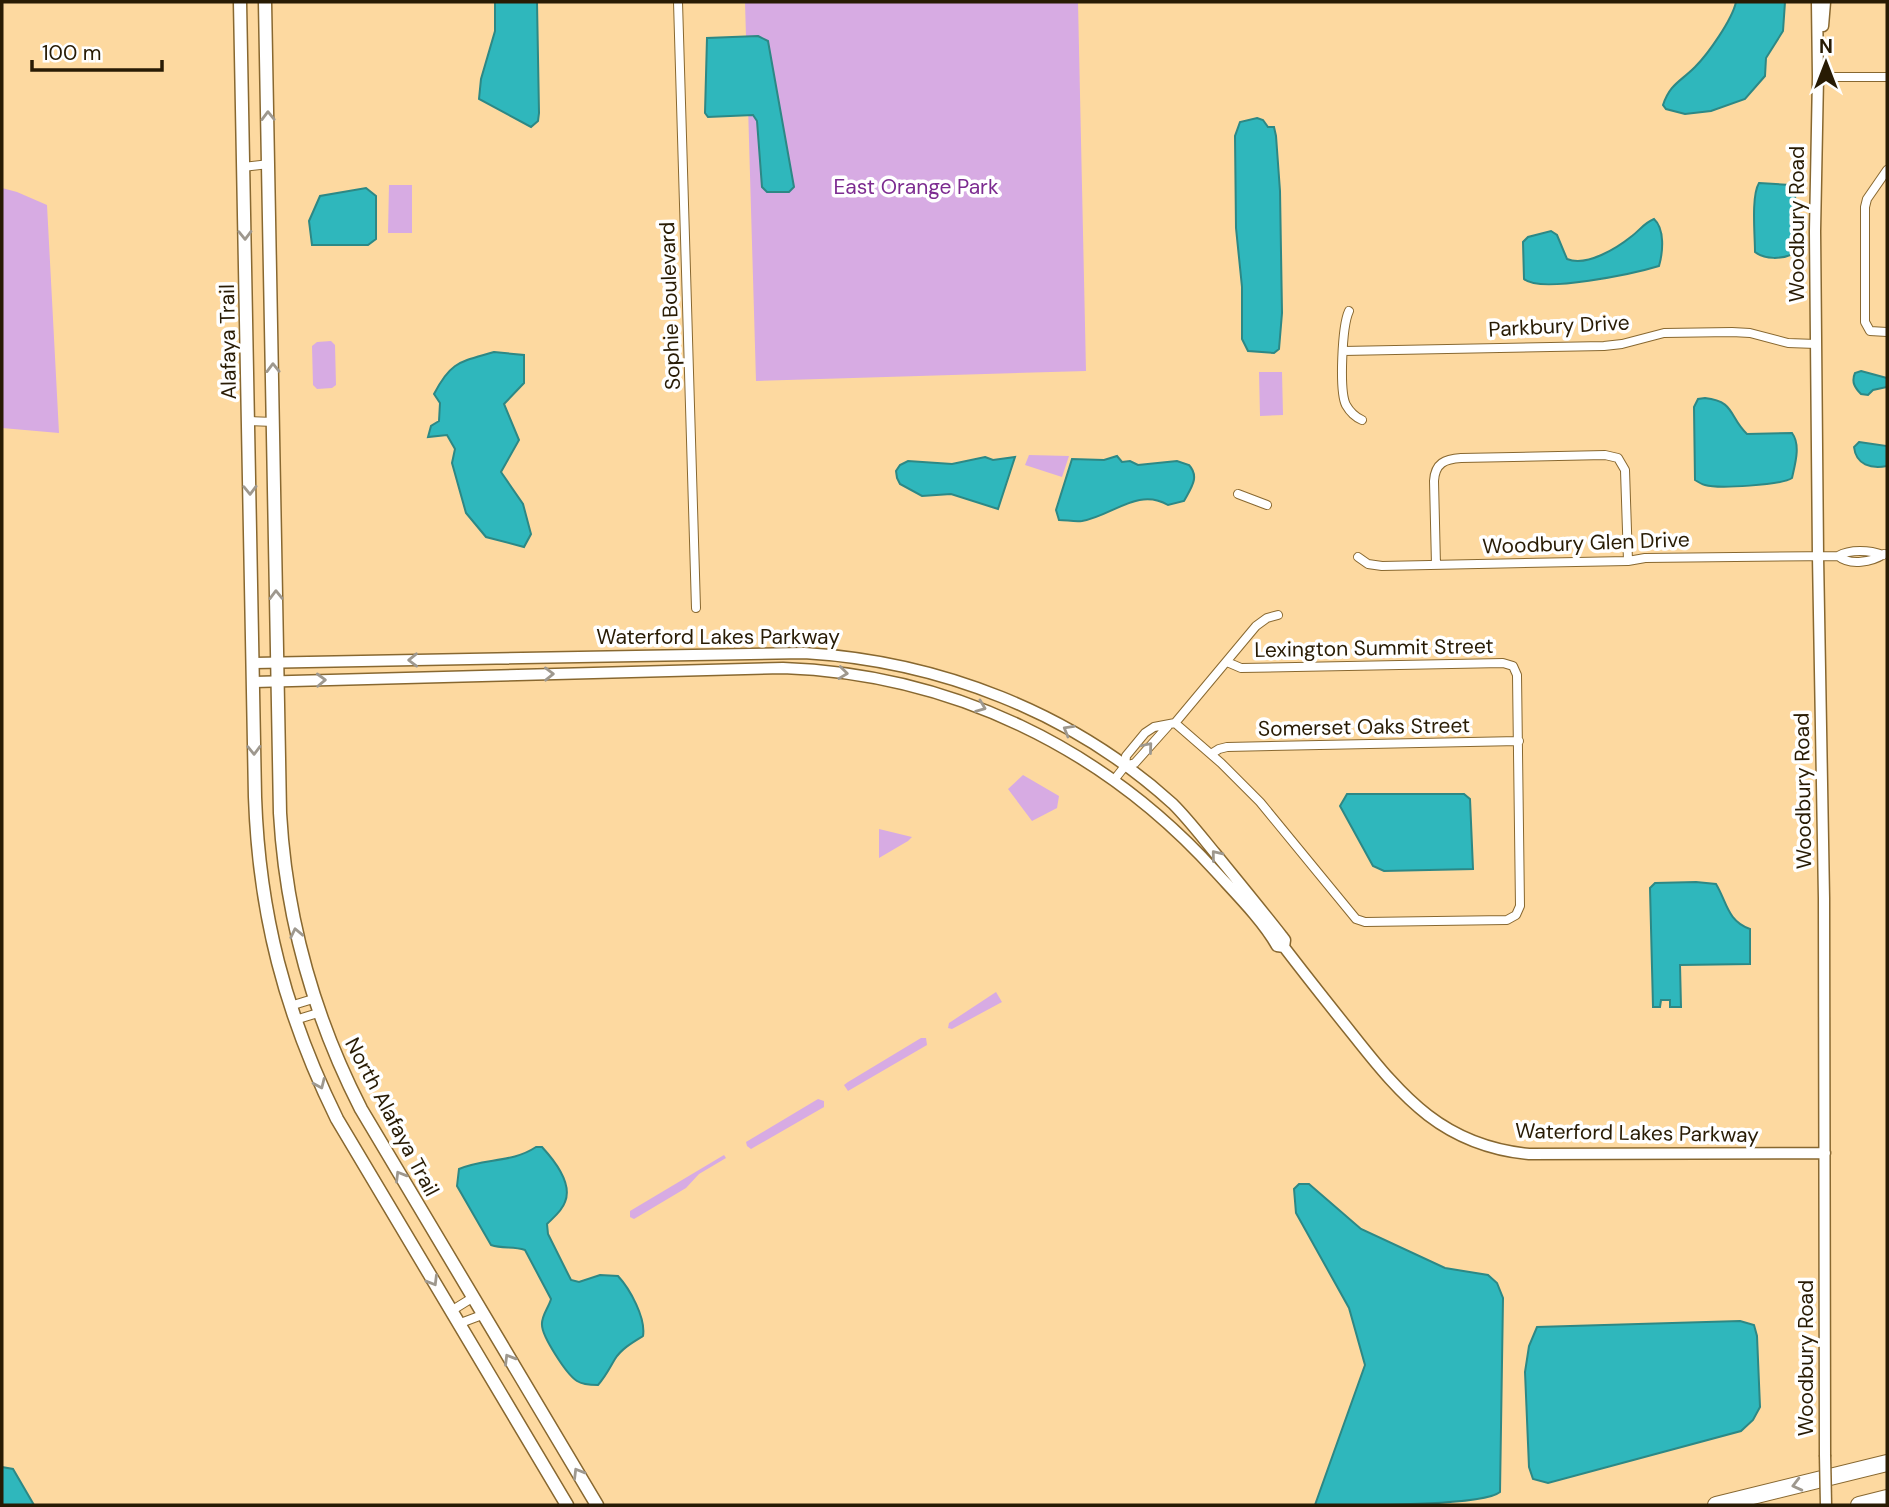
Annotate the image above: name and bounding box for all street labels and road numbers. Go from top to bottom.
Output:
street label: Woodbury Road [1783,146,1811,302]
street label: Sophie Boulevard [653,221,687,391]
street label: Alafaya Trail [213,284,243,400]
street label: Parkbury Drive [1488,308,1630,344]
street label: Woodbury Glen Drive [1482,525,1690,561]
street label: Waterford Lakes Parkway [596,623,840,651]
street label: Lexington Summit Street [1254,632,1494,664]
street label: Somerset Oaks Street [1258,711,1470,743]
street label: Woodbury Road [1788,713,1818,869]
street label: North Alafaya Trail [338,1033,446,1201]
street label: Waterford Lakes Parkway [1515,1117,1759,1149]
street label: Woodbury Road [1792,1280,1820,1436]

